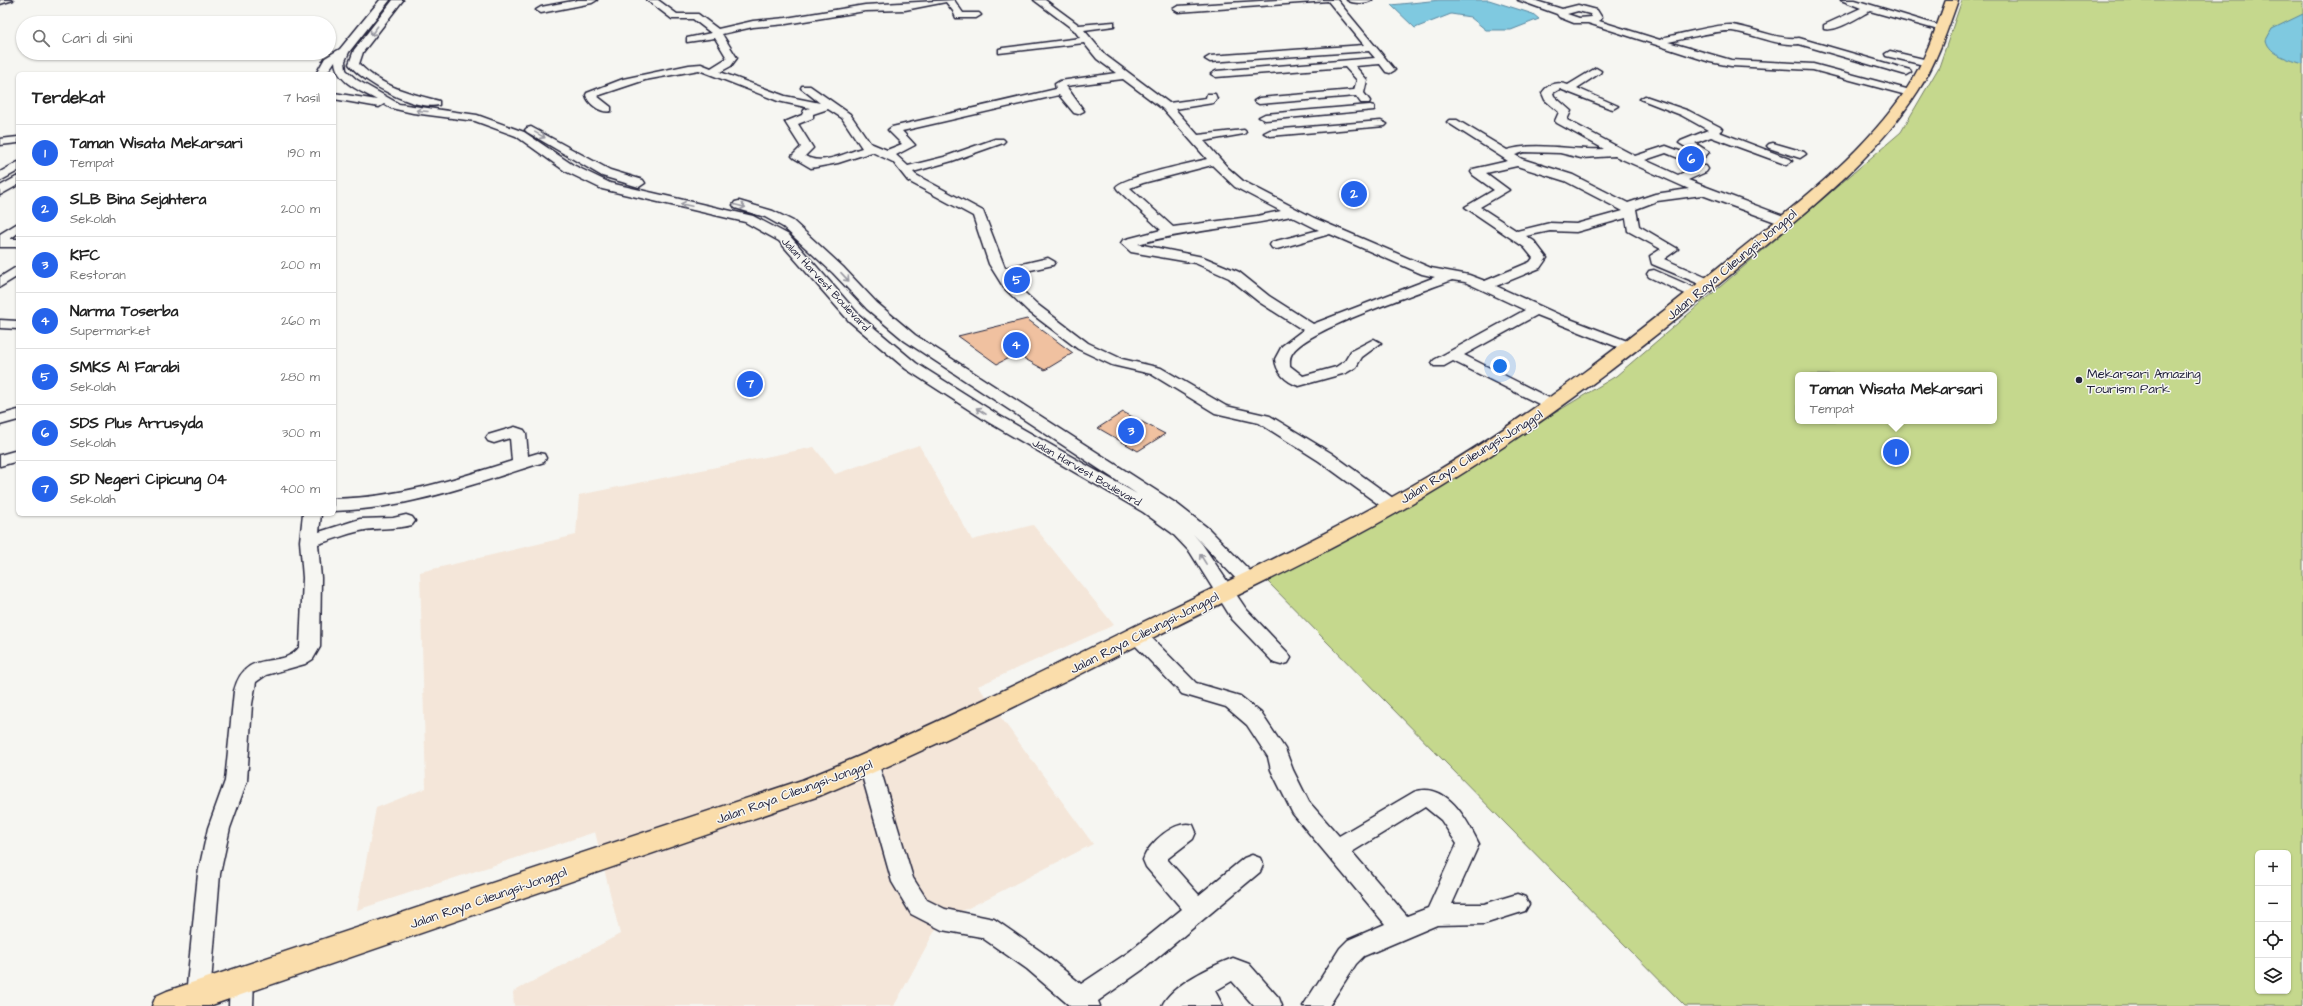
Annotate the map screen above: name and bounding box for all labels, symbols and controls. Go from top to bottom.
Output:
search box [16,16,336,60]
one-way arrow [370,25,378,36]
icon: search [30,27,52,49]
text: Cari di sini [62,28,132,49]
text: Terdekat [32,86,105,110]
text: 7 hasil [283,89,320,107]
one-way arrow [416,108,429,115]
one-way arrow [534,131,546,139]
text: Taman Wisata Mekarsari [70,133,242,154]
text: 1 [44,144,46,162]
text: 190 m [287,144,320,162]
pin: 6 [1678,144,1704,174]
text: Tempat [70,154,114,172]
pin: 2 [1341,179,1367,209]
text: SLB Bina Sejahtera [70,189,206,210]
text: 2 [41,200,49,218]
text: 200 m [281,200,320,218]
one-way arrow [679,201,692,209]
one-way arrow [733,202,746,210]
street label: Jalan Raya Cileungsi-Jonggol [1663,205,1801,325]
text: Sekolah [70,210,116,228]
street label: Jalan Harvest Boulevard [778,234,873,335]
text: KFC [70,245,100,266]
text: 3 [42,256,48,274]
text: 200 m [281,256,320,274]
pin: 5 [1004,265,1030,295]
text: Restoran [70,266,126,284]
one-way arrow [840,272,849,282]
text: Narma Toserba [70,301,178,322]
text: 4 [41,312,49,330]
text: 260 m [281,312,320,330]
text: Supermarket [70,322,151,340]
pin: 4 [1003,330,1029,360]
your location [1490,356,1510,376]
text: SMKS Al Farabi [70,357,179,378]
place label: Mekarsari Amazing Tourism Park [2087,365,2201,398]
text: 5 [40,368,50,386]
text: 280 m [281,368,320,386]
pin: 7 [737,369,763,399]
popup [1795,372,1997,424]
marker: Mekarsari Amazing Tourism Park [2074,375,2084,385]
text: Sekolah [70,378,116,396]
text: Taman Wisata Mekarsari [1810,379,1982,400]
text: Tempat [1810,400,1854,418]
one-way arrow [975,406,986,415]
street label: Jalan Raya Cileungsi-Jonggol [1397,406,1547,509]
text: SDS Plus Arrusyda [70,413,203,434]
pin: 3 [1118,416,1144,446]
text: 6 [41,424,49,442]
text: 300 m [282,424,320,442]
text: Sekolah [70,434,116,452]
street label: Jalan Harvest Boulevard [1030,435,1144,510]
pin: 1 [1883,437,1909,467]
text: SD Negeri Cipicung 04 [70,469,227,490]
text: 7 [41,480,49,498]
text: 400 m [279,480,320,498]
text: Sekolah [70,490,116,508]
one-way arrow [1199,554,1207,565]
street label: Jalan Raya Cileungsi-Jonggol [1067,587,1222,679]
street label: Jalan Raya Cileungsi-Jonggol [714,755,875,830]
map controls [2255,850,2291,994]
button: + [2255,850,2291,886]
street label: Jalan Raya Cileungsi-Jonggol [408,863,569,934]
button: − [2255,886,2291,922]
button: locate [2255,922,2291,958]
button: layers [2255,958,2291,994]

